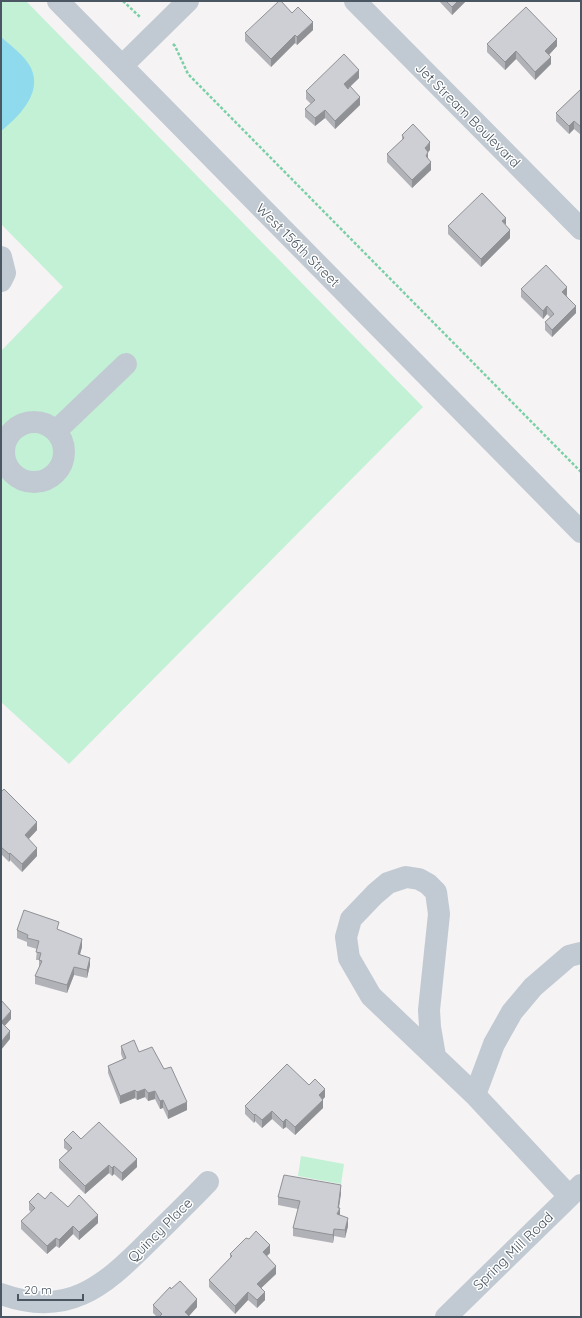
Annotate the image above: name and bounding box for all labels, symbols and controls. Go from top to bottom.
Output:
street label: Jet Stream Boulevard [412,59,524,171]
street label: West 156th Street [252,199,344,291]
street label: Quincy Place [124,1194,196,1266]
street label: Spring Mill Road [469,1208,557,1294]
scale bar [18,1276,83,1302]
text: 20 m [24,1282,52,1297]

